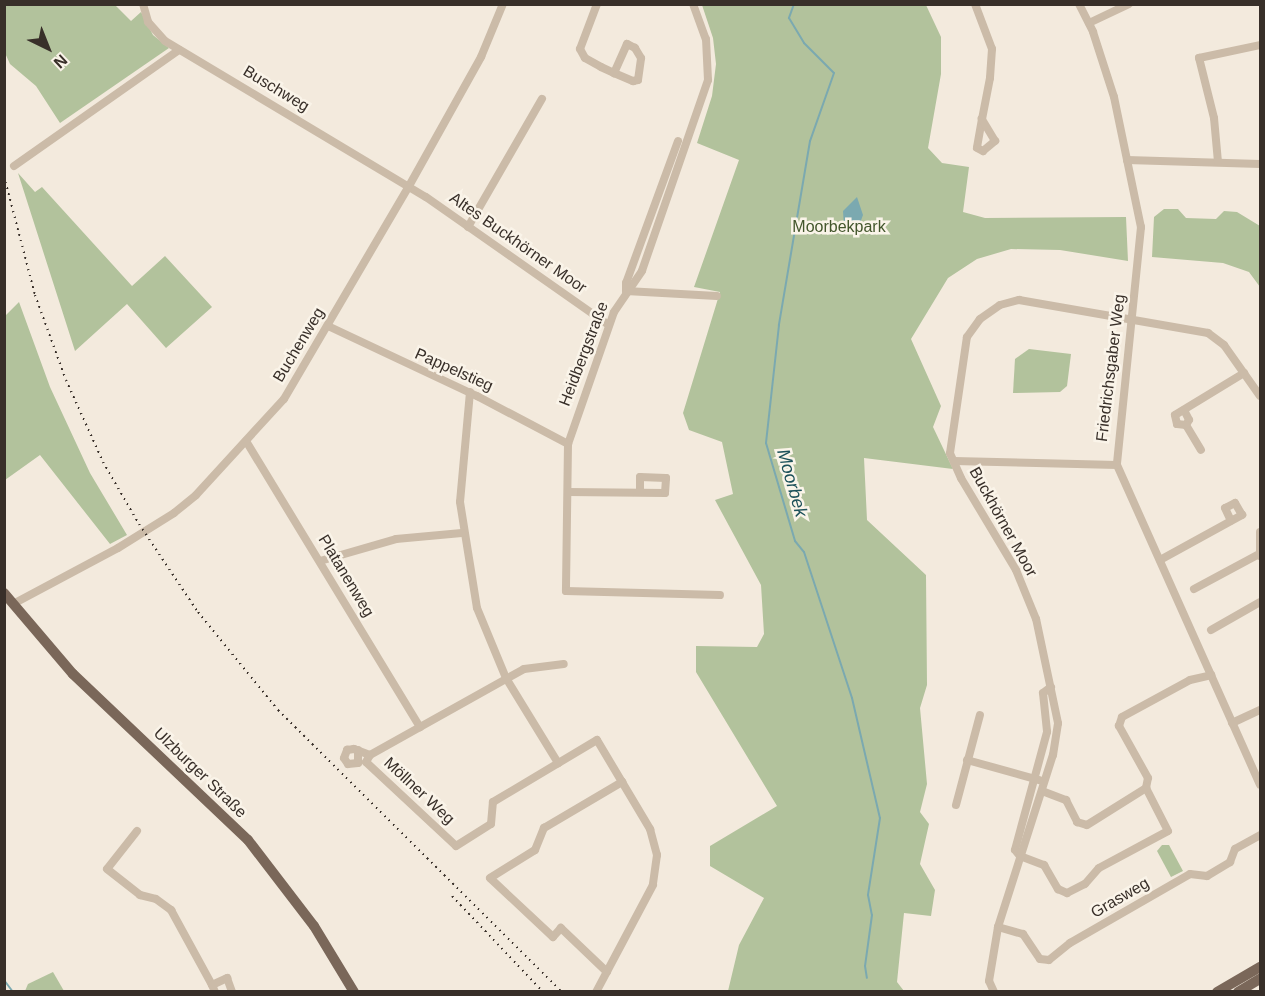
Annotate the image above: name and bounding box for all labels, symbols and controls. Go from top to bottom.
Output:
north arrow [18,18,78,78]
text: N [51,51,71,72]
street label: Buschweg [239,62,313,116]
street label: Altes Buckhörner Moor [446,188,590,298]
park label: Moorbekpark [792,217,886,237]
street label: Friedrichsgaber Weg [1092,293,1130,443]
street label: Heidbergstraße [555,299,613,409]
street label: Buchenweg [269,304,329,386]
street label: Pappelstieg [412,344,496,396]
water label: Moorbek [772,446,812,520]
street label: Buckhörner Moor [965,464,1041,580]
street label: Platanenweg [314,531,378,621]
street label: Ulzburger Straße [150,724,250,822]
street label: Möllner Weg [380,753,458,829]
street label: Grasweg [1087,874,1153,922]

